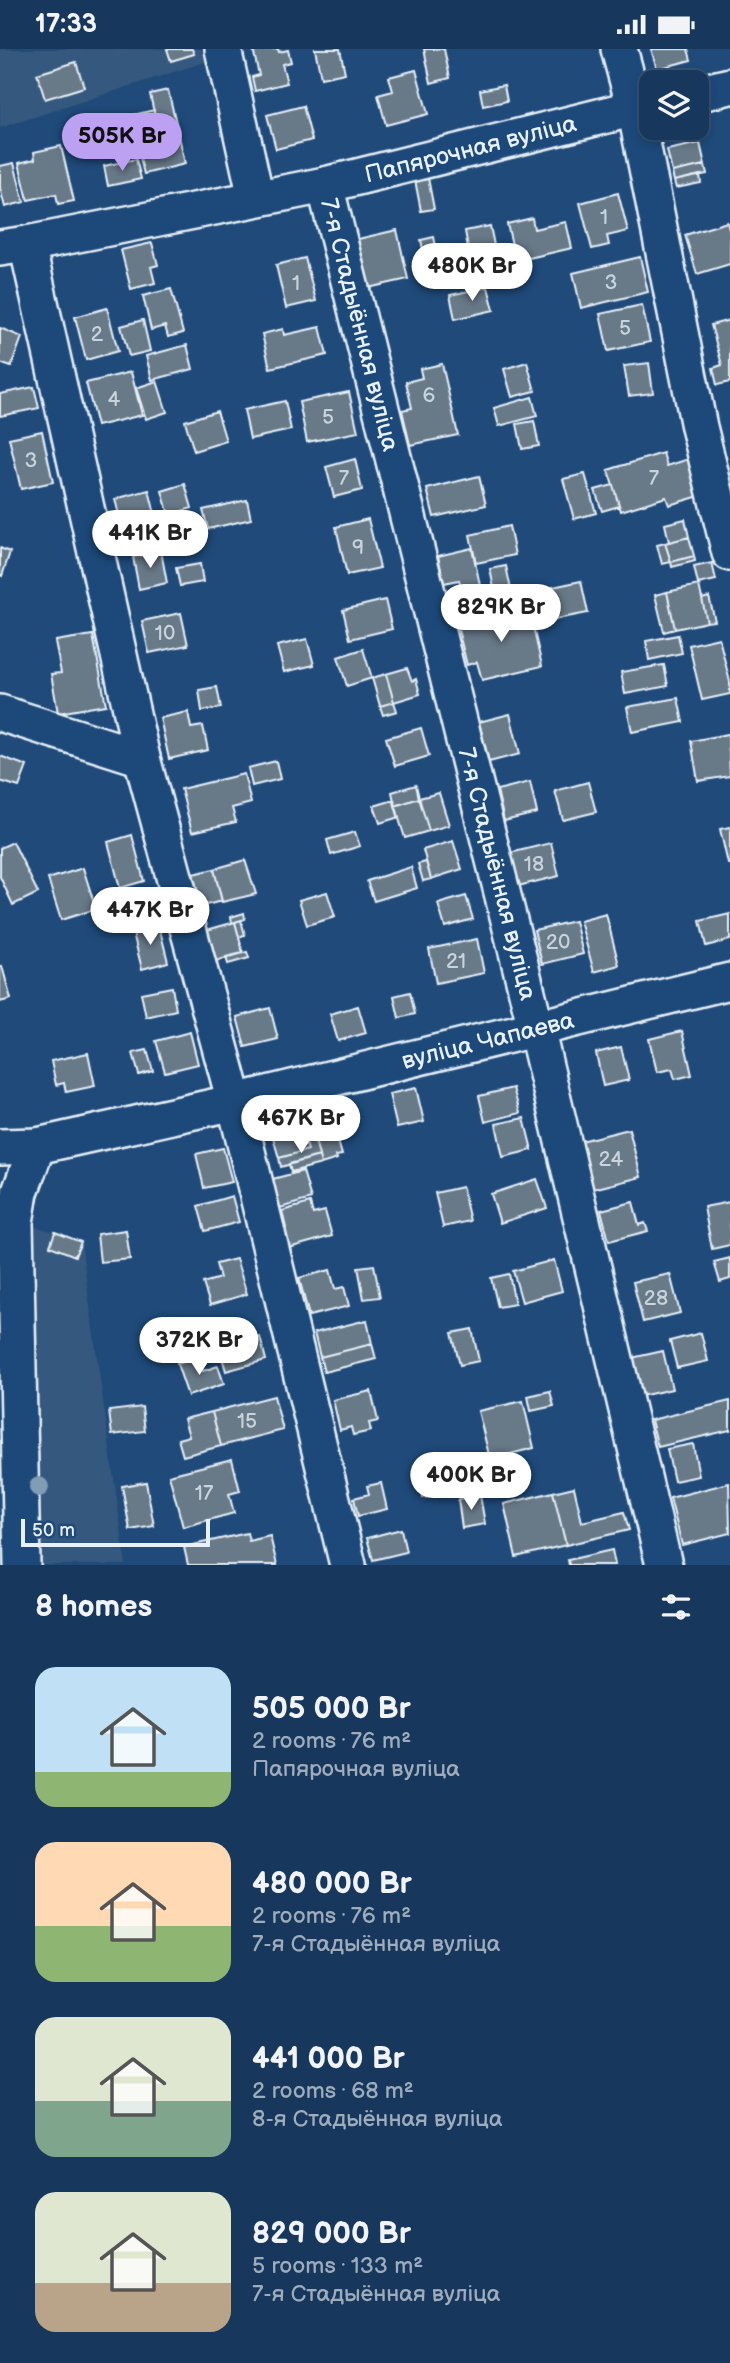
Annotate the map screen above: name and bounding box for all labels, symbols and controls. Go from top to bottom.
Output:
text: 17:33 [35,9,97,40]
map controls [639,70,709,140]
button: layers [639,70,709,140]
street label: Папярочная вуліца [362,109,579,189]
pin: 505K Br [57,113,187,173]
text: 505K Br [78,122,166,150]
street label: 7-я Стадыённая вуліца [314,195,406,454]
house number: 1 [600,205,608,230]
pin: 480K Br [407,243,537,303]
text: 480K Br [428,252,516,280]
house number: 3 [605,270,617,295]
house number: 1 [292,271,300,296]
house number: 5 [619,316,631,341]
house number: 2 [91,322,104,347]
house number: 6 [423,383,436,408]
house number: 4 [108,387,121,412]
house number: 5 [322,405,334,430]
house number: 3 [25,448,37,473]
house number: 7 [339,466,350,491]
house number: 7 [649,466,660,491]
pin: 441K Br [85,511,215,570]
text: 441K Br [108,519,192,547]
house number: 9 [352,535,364,560]
pin: 829K Br [436,585,566,644]
text: 829K Br [457,593,545,621]
house number: 10 [155,621,175,646]
street label: 7-я Стадыённая вуліца [452,744,543,1003]
house number: 18 [524,852,544,877]
pin: 447K Br [85,887,215,947]
text: 447K Br [106,896,194,924]
house number: 20 [546,930,570,955]
house number: 21 [446,949,466,974]
street label: вуліца Чапаева [399,1005,577,1075]
pin: 467K Br [236,1095,366,1155]
text: 467K Br [257,1104,345,1132]
house number: 24 [599,1147,624,1172]
house number: 28 [644,1286,668,1311]
pin: 372K Br [134,1317,264,1377]
text: 372K Br [155,1326,243,1354]
house number: 15 [237,1409,257,1434]
pin: 400K Br [406,1453,536,1512]
text: 400K Br [426,1461,516,1489]
house number: 17 [195,1481,214,1506]
scale bar [21,1516,210,1548]
text: 50 m [32,1519,75,1542]
icon: filters [657,1588,695,1626]
text: 8 homes [35,1589,152,1625]
text: 505 000 Br [252,1691,411,1727]
icon: home [91,1695,175,1779]
text: 2 rooms · 76 m² [252,1727,411,1755]
text: Папярочная вуліца [252,1755,460,1783]
text: 480 000 Br [252,1866,412,1902]
icon: home [91,1870,175,1954]
text: 2 rooms · 76 m² [252,1902,411,1930]
text: 7-я Стадыённая вуліца [252,1930,500,1958]
text: 441 000 Br [252,2041,405,2077]
icon: home [91,2045,175,2129]
text: 2 rooms · 68 m² [252,2077,414,2105]
text: 8-я Стадыённая вуліца [252,2105,502,2133]
text: 829 000 Br [252,2216,411,2252]
icon: home [91,2220,175,2304]
text: 5 rooms · 133 m² [252,2252,423,2280]
text: 7-я Стадыённая вуліца [252,2280,500,2308]

